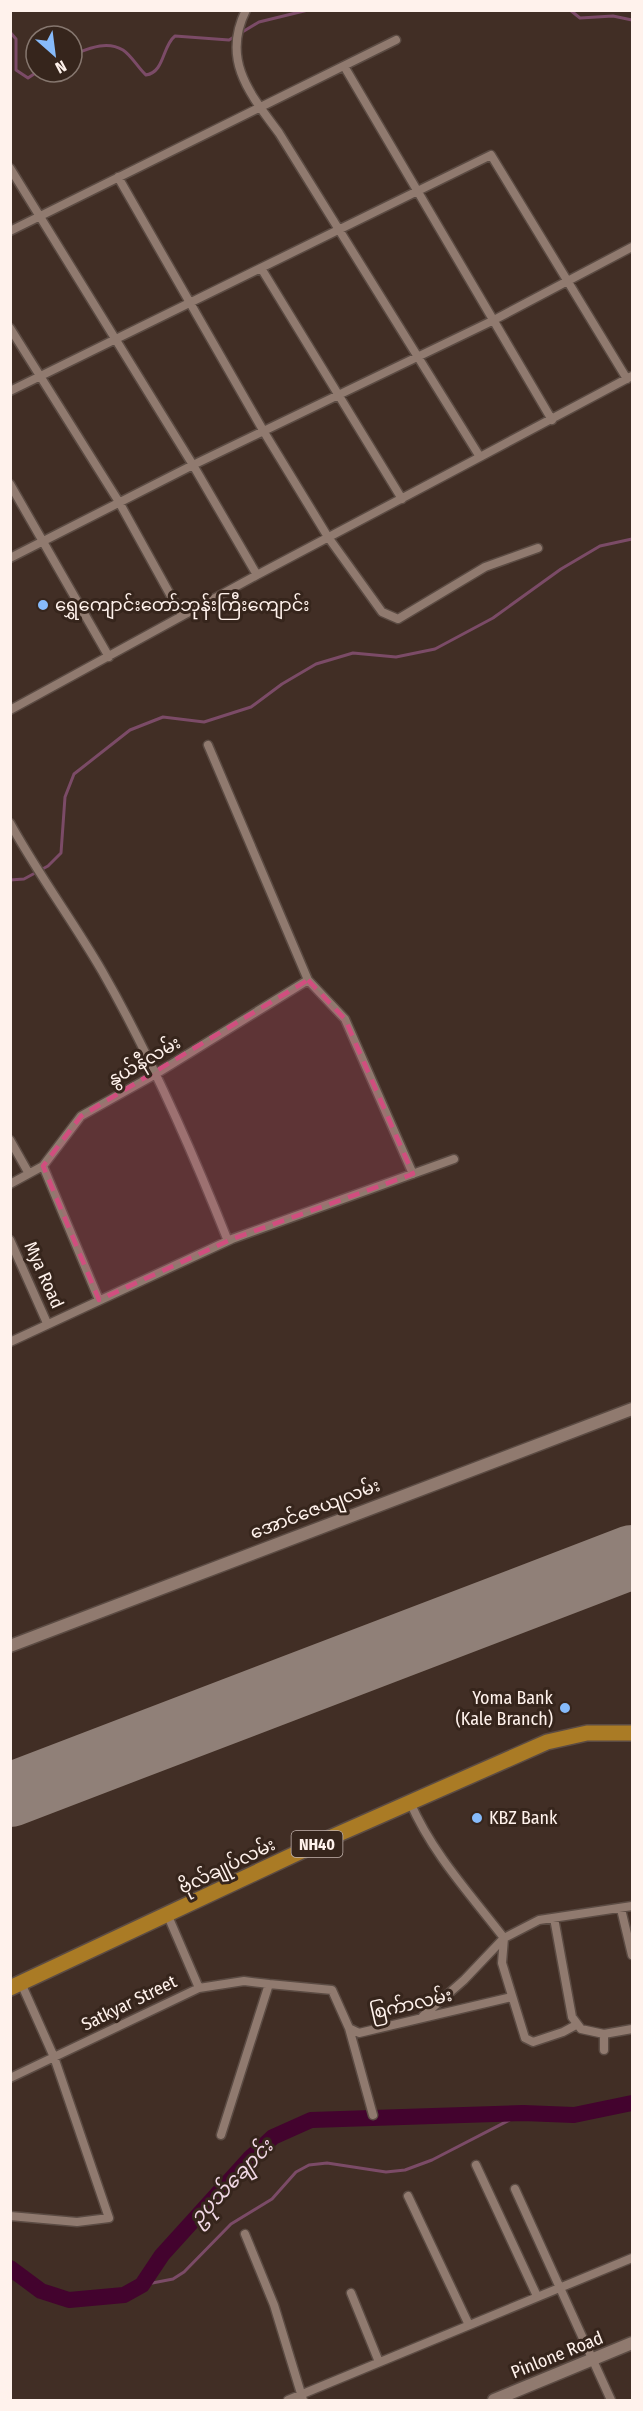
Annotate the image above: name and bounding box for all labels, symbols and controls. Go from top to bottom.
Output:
north arrow [24,24,84,84]
text: N [52,56,70,77]
place label: ရွှေကျောင်းတော်ဘုန်းကြီးကျောင်း [55,591,310,620]
marker: ရွှေကျောင်းတော်ဘုန်းကြီးကျောင်း [36,598,50,612]
street label: နွယ်နီလမ်း [102,1029,186,1094]
street label: Mya Road [20,1238,68,1312]
street label: အောင်ဇေယျလမ်း [246,1472,384,1548]
place label: Yoma Bank (Kale Branch) [455,1687,554,1730]
marker: Yoma Bank (Kale Branch) [558,1701,572,1715]
place label: KBZ Bank [489,1807,558,1829]
marker: KBZ Bank [470,1811,484,1825]
street label: ဗိုလ်ချုပ်လမ်း [174,1830,281,1902]
road number: NH40 [292,1831,342,1857]
street label: Satkyar Street [78,1970,180,2036]
street label: စြက်ာလမ်း [367,1982,455,2028]
water label: ဥပုသ်ချောင်း [183,2132,282,2233]
street label: Pinlone Road [508,2327,606,2383]

